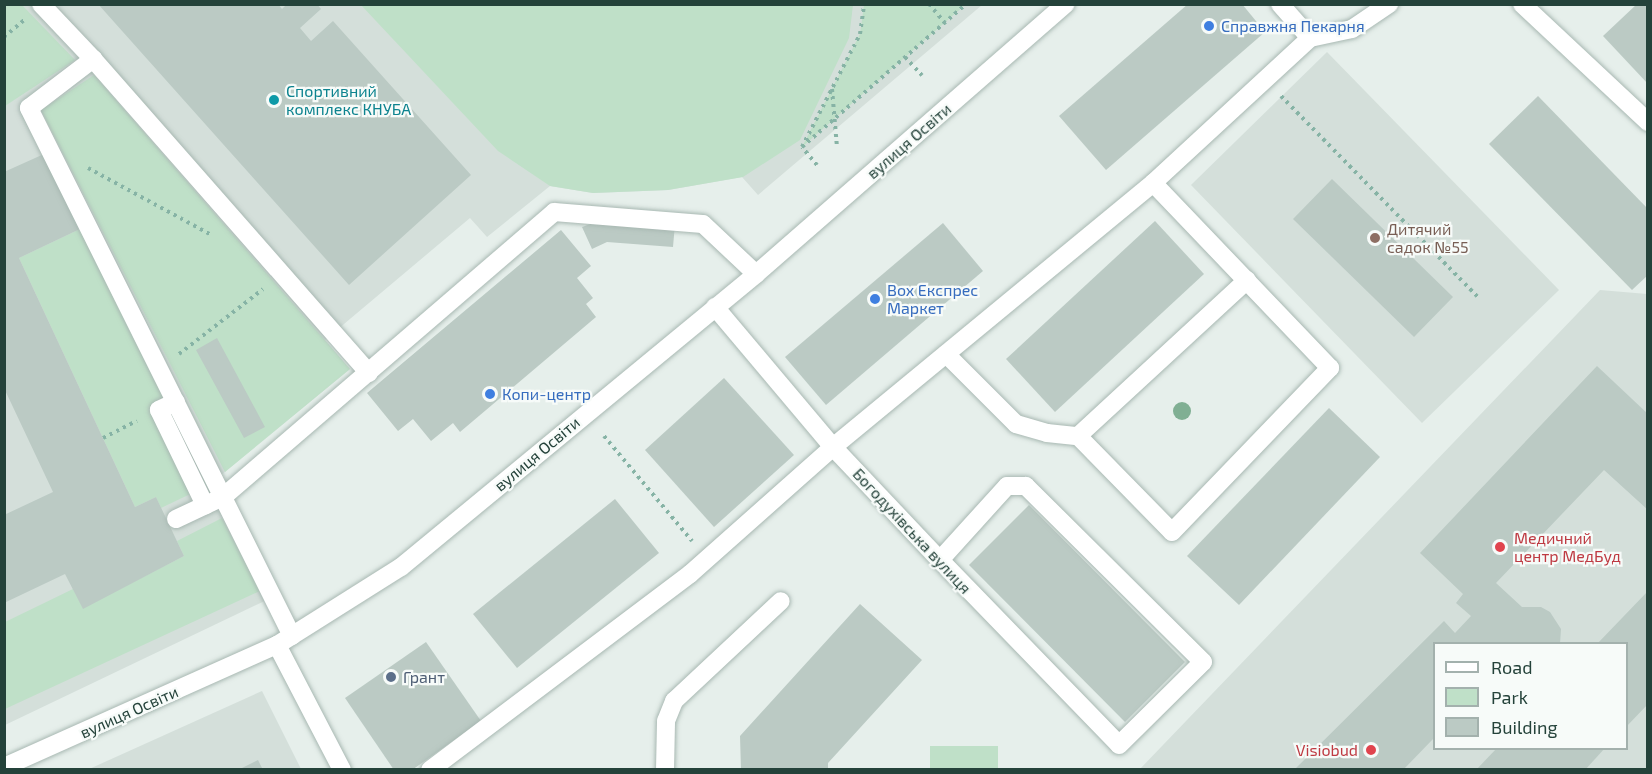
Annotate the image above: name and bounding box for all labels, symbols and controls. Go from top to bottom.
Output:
place label: Справжня Пекарня [1221,16,1365,36]
marker: Справжня Пекарня [1202,19,1216,33]
place label: Спортивний комплекс КНУБА [286,81,411,119]
marker: Спортивний комплекс КНУБА [267,93,281,107]
street label: вулиця Освіти [863,99,955,183]
place label: Дитячий садок №55 [1387,219,1469,257]
marker: Дитячий садок №55 [1368,231,1382,245]
place label: Box Експрес Маркет [887,280,978,318]
marker: Box Експрес Маркет [868,292,882,306]
place label: Копи-центр [502,384,591,404]
marker: Копи-центр [483,387,497,401]
street label: вулиця Освіти [490,413,584,495]
street label: Богодухівська вулиця [849,464,975,598]
place label: Медичний центр МедБуд [1514,528,1621,566]
marker: Медичний центр МедБуд [1491,538,1509,556]
legend [1433,642,1628,750]
text: Road [1491,656,1532,678]
place label: Грант [403,667,445,687]
marker: Грант [384,670,398,684]
street label: вулиця Освіти [77,682,181,742]
text: Park [1491,686,1528,708]
text: Building [1491,716,1558,738]
place label: Visiobud [1296,740,1358,760]
marker: Visiobud [1362,741,1380,759]

